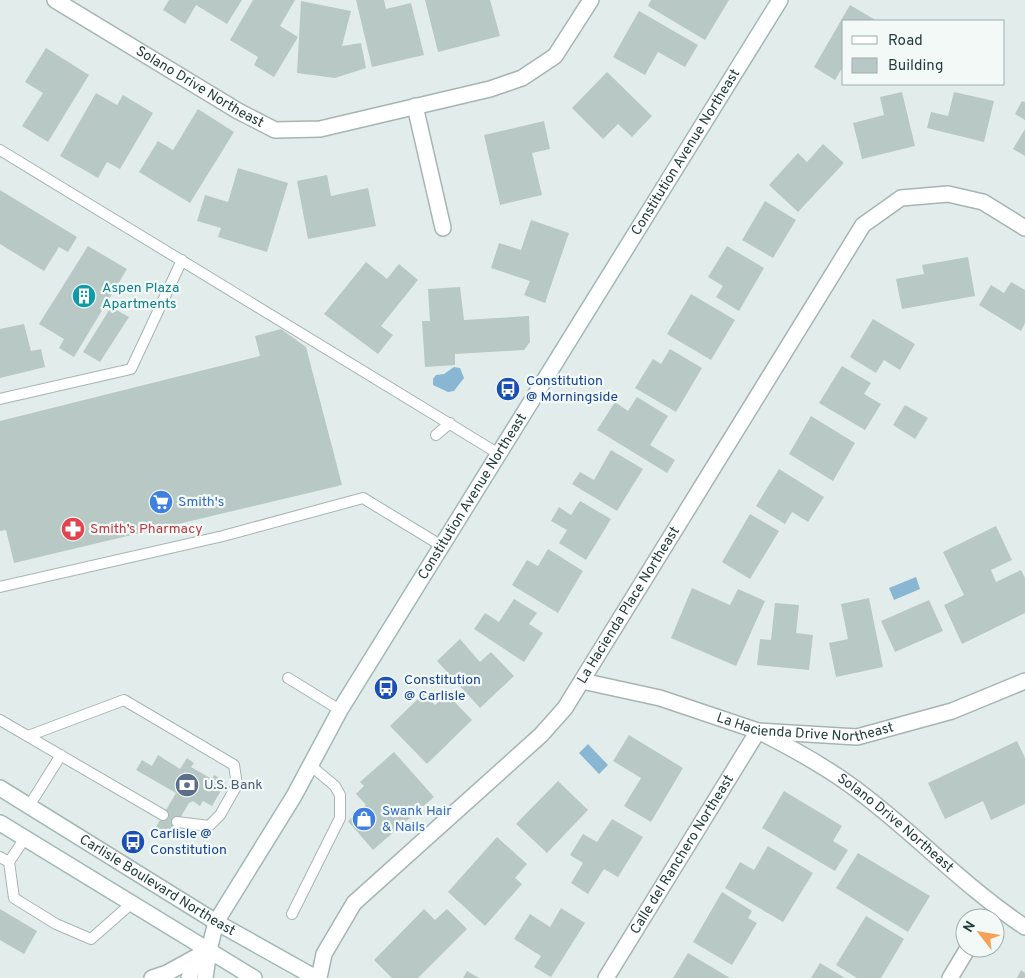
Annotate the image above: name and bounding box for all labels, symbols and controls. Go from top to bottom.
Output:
legend [842,20,1005,85]
text: Road [888,32,923,51]
street label: Solano Drive Northeast [133,43,267,131]
text: Building [888,57,943,76]
street label: Constitution Avenue Northeast [628,66,744,239]
place label: Aspen Plaza Apartments [102,280,179,313]
building icon: Aspen Plaza Apartments [71,283,97,309]
place label: Constitution @ Morningside [526,373,618,406]
bus stop icon: Constitution @ Morningside [495,376,521,402]
street label: Constitution Avenue Northeast [414,410,530,583]
supermarket icon: Smith's [148,489,174,515]
place label: Smith's [178,494,224,511]
pharmacy icon: Smith’s Pharmacy [60,516,86,542]
place label: Smith’s Pharmacy [90,521,203,538]
street label: La Hacienda Place Northeast [574,524,683,687]
place label: Constitution @ Carlisle [404,672,481,705]
bus stop icon: Constitution @ Carlisle [373,675,399,701]
street label: La Hacienda Drive Northeast [714,709,895,746]
street label: Solano Drive Northeast [834,770,957,876]
bank icon: U.S. Bank [174,772,200,798]
street label: Calle del Ranchero Northeast [627,772,737,937]
place label: U.S. Bank [204,777,263,794]
place label: Swank Hair & Nails [382,803,452,836]
shop icon: Swank Hair & Nails [351,806,377,832]
place label: Carlisle @ Constitution [150,826,227,859]
bus stop icon: Carlisle @ Constitution [120,829,146,855]
street label: Carlisle Boulevard Northeast [76,831,238,940]
north arrow [955,908,1005,958]
text: N [960,918,980,936]

